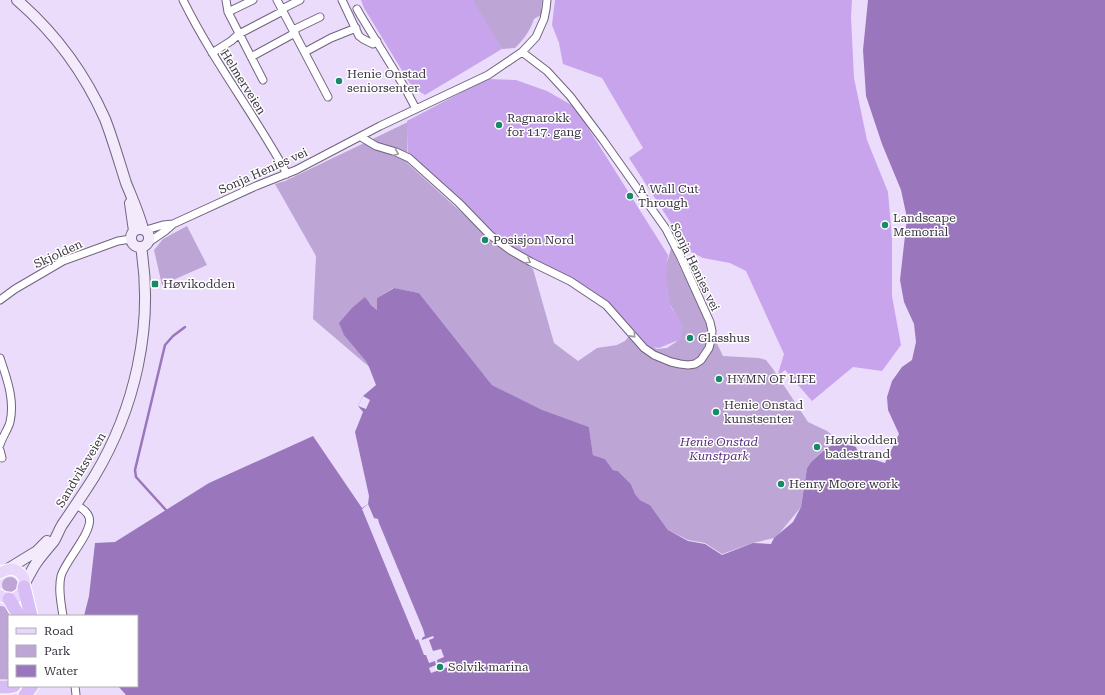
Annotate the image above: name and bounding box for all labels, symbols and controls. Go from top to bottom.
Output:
street label: Helmerveien [217,47,269,117]
place label: Henie Onstad seniorsenter [347,67,426,95]
marker: Henie Onstad seniorsenter [334,76,344,86]
place label: Ragnarokk for 117. gang [507,111,581,139]
marker: Ragnarokk for 117. gang [494,120,504,130]
street label: Sonja Henies vei [216,145,310,197]
one-way arrow [392,148,399,156]
place label: A Wall Cut Through [638,182,699,210]
marker: A Wall Cut Through [625,191,635,201]
place label: Landscape Memorial [893,211,956,239]
marker: Landscape Memorial [880,220,890,230]
street label: Sonja Henies vei [668,221,722,313]
place label: Posisjon Nord [493,233,574,247]
marker: Posisjon Nord [480,235,490,245]
street label: Skjolden [32,237,85,271]
one-way arrow [524,256,531,263]
place label: Høvikodden [163,277,236,291]
marker: Høvikodden [150,279,160,289]
one-way arrow [628,330,635,338]
place label: Glasshus [698,331,750,345]
marker: Glasshus [685,333,695,343]
place label: HYMN OF LIFE [727,372,816,386]
marker: HYMN OF LIFE [714,374,724,384]
place label: Henie Onstad kunstsenter [724,398,803,426]
marker: Henie Onstad kunstsenter [711,407,721,417]
street label: Sandviksveien [53,430,109,510]
place label: Høvikodden badestrand [825,433,898,461]
park label: Henie Onstad Kunstpark [679,435,758,463]
marker: Høvikodden badestrand [812,442,822,452]
place label: Henry Moore work [789,477,899,491]
marker: Henry Moore work [776,479,786,489]
legend [8,615,138,687]
text: Road [44,624,74,638]
text: Park [44,644,71,658]
place label: Solvik marina [448,660,529,674]
marker: Solvik marina [435,662,445,672]
text: Water [44,664,78,678]

